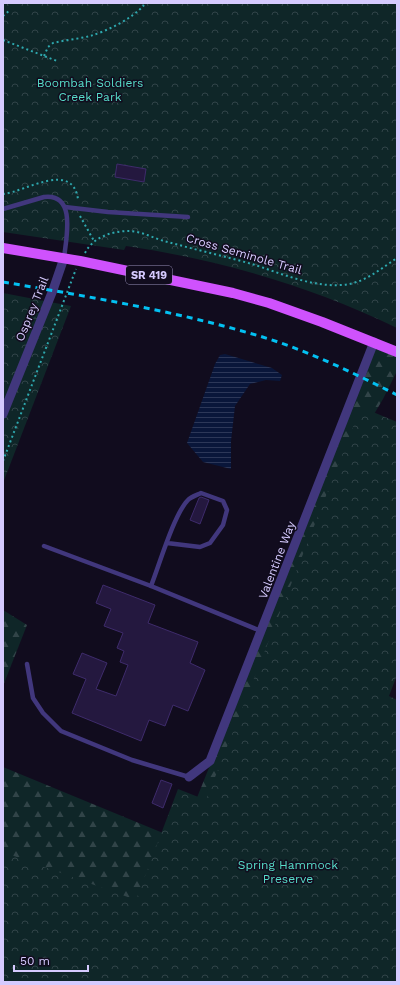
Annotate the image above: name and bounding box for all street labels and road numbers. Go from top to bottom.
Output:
street label: Cross Seminole Trail [184,231,304,277]
road number: SR 419 [126,266,172,284]
street label: Osprey Trail [13,274,51,343]
street label: Valentine Way [256,519,298,601]

